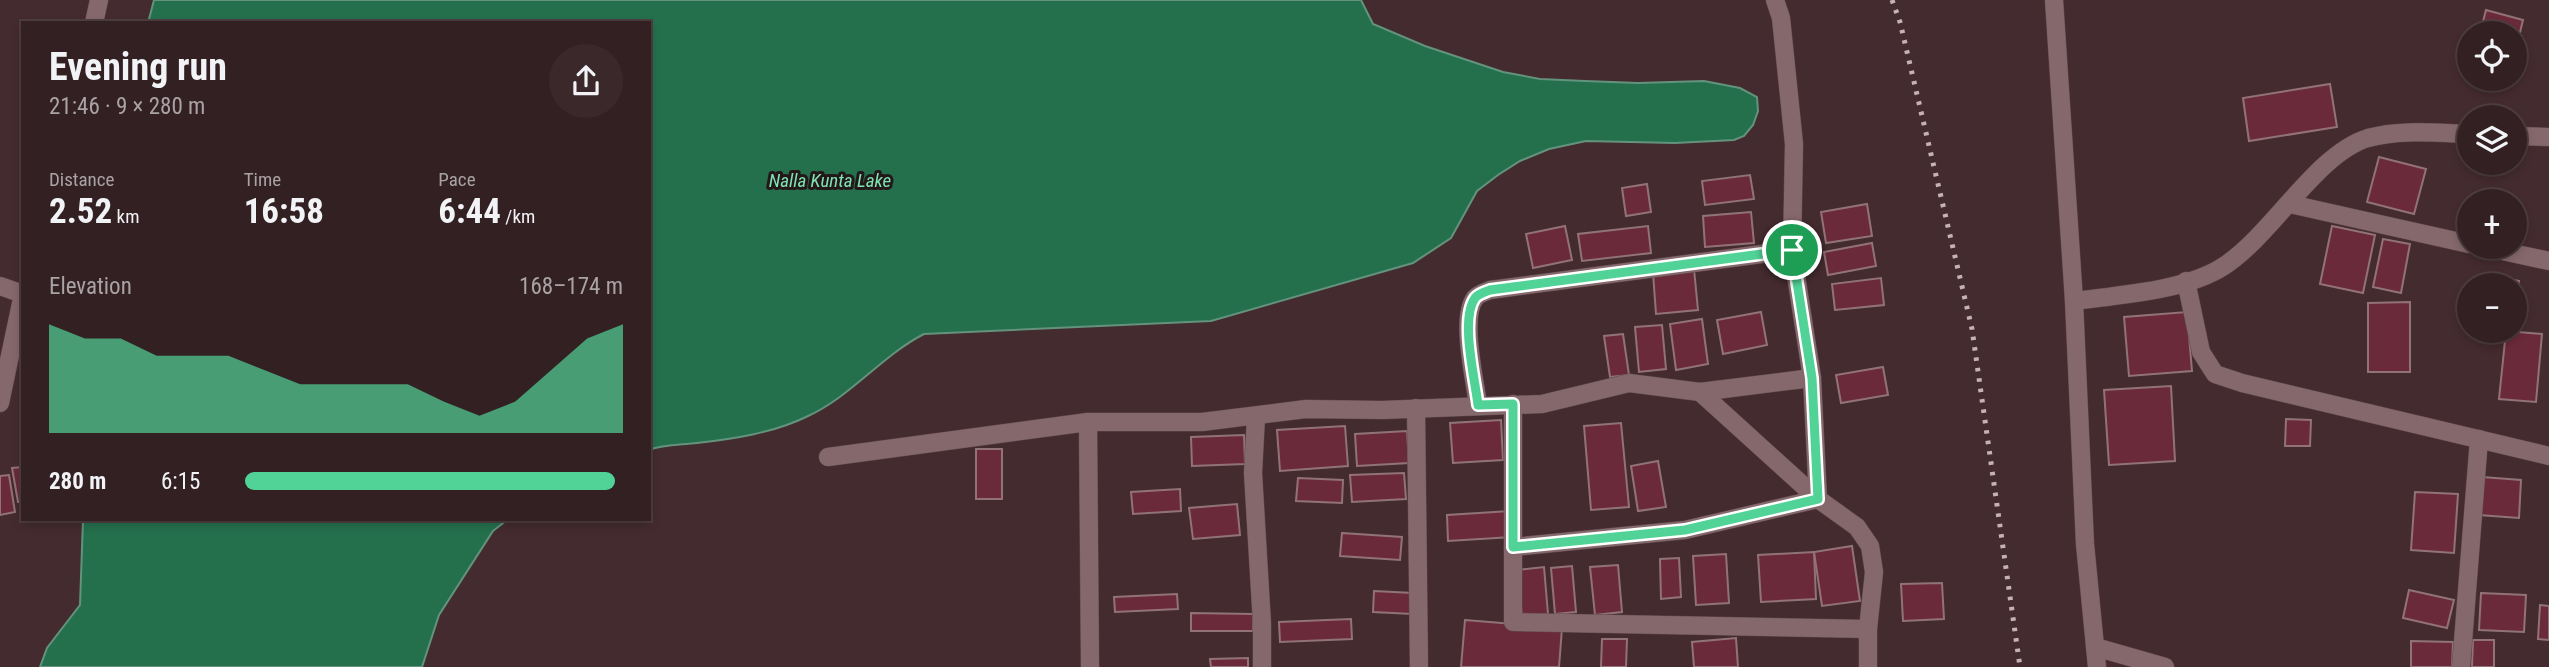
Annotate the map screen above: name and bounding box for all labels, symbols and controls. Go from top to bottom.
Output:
map controls [2457,21,2527,343]
button: locate [2457,21,2527,91]
button: share [549,44,623,118]
text: Evening run [49,45,227,89]
text: 21:46 · 9 × 280 m [49,93,205,120]
button: layers [2457,105,2527,175]
text: Distance [49,168,114,191]
text: Time [244,168,281,191]
text: Pace [438,168,476,191]
water label: Nalla Kunta Lake [769,169,891,192]
button: + [2457,189,2527,259]
text: 2.52 [49,191,112,232]
text: 16:58 [244,191,324,232]
text: 6:44 [438,191,501,232]
text: km [112,205,139,228]
text: /km [501,205,535,228]
pin [1762,220,1822,280]
icon: arrive [1773,231,1811,269]
text: Elevation [49,273,132,300]
text: 168–174 m [519,273,623,300]
button: − [2457,273,2527,343]
text: 280 m [49,468,106,495]
text: 6:15 [161,468,200,495]

